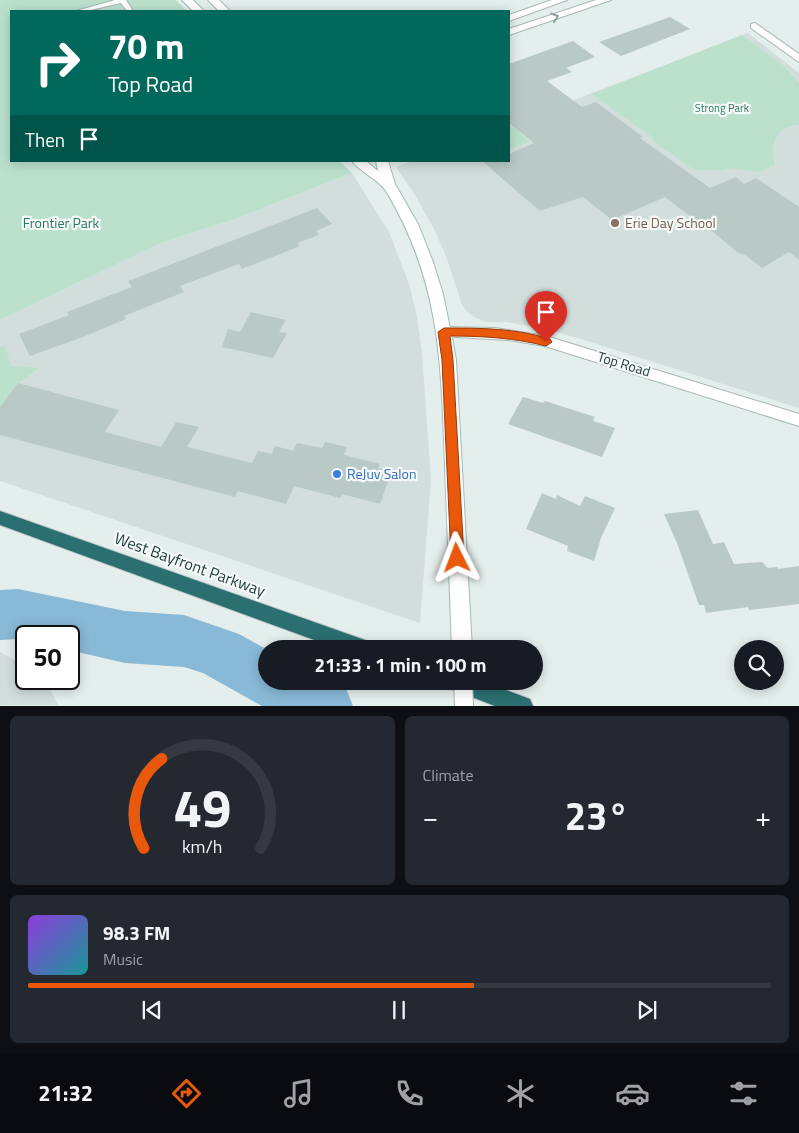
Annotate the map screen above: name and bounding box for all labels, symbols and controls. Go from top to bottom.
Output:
one-way arrow [550,13,559,23]
text: 70 m [108,19,184,73]
icon: right [25,30,90,95]
text: Top Road [108,67,193,101]
park label: Strong Park [695,100,750,116]
text: Then [25,125,65,154]
icon: arrive [75,125,103,153]
park label: Frontier Park [23,212,99,233]
place label: Erie Day School [625,212,716,233]
marker: Erie Day School [609,217,621,229]
pin [525,291,567,342]
icon: arrive [532,298,560,326]
street label: Top Road [595,346,653,381]
place label: ReJuv Salon [347,463,416,484]
marker: ReJuv Salon [331,468,343,480]
street label: West Bayfront Parkway [111,525,269,603]
position arrow [430,531,482,583]
speed limit sign: 50 [15,625,80,690]
map controls [734,640,784,690]
button: search [734,640,784,690]
text: 21:33 · 1 min · 100 m [314,650,487,679]
text: Climate [423,763,474,787]
text: 49 [173,768,231,847]
text: 23° [565,787,629,845]
text: − [423,795,438,838]
text: + [755,795,771,838]
text: km/h [182,833,222,860]
text: 98.3 FM [103,918,170,947]
text: Music [103,947,143,971]
icon: previous [138,996,166,1024]
icon: pause [385,996,413,1024]
icon: next [633,996,661,1024]
text: 21:32 [38,1076,93,1110]
icon: directions [169,1076,204,1111]
icon: music [281,1076,316,1111]
icon: phone [392,1076,427,1111]
icon: climate [503,1076,538,1111]
icon: car [615,1076,650,1111]
icon: filters [726,1076,761,1111]

